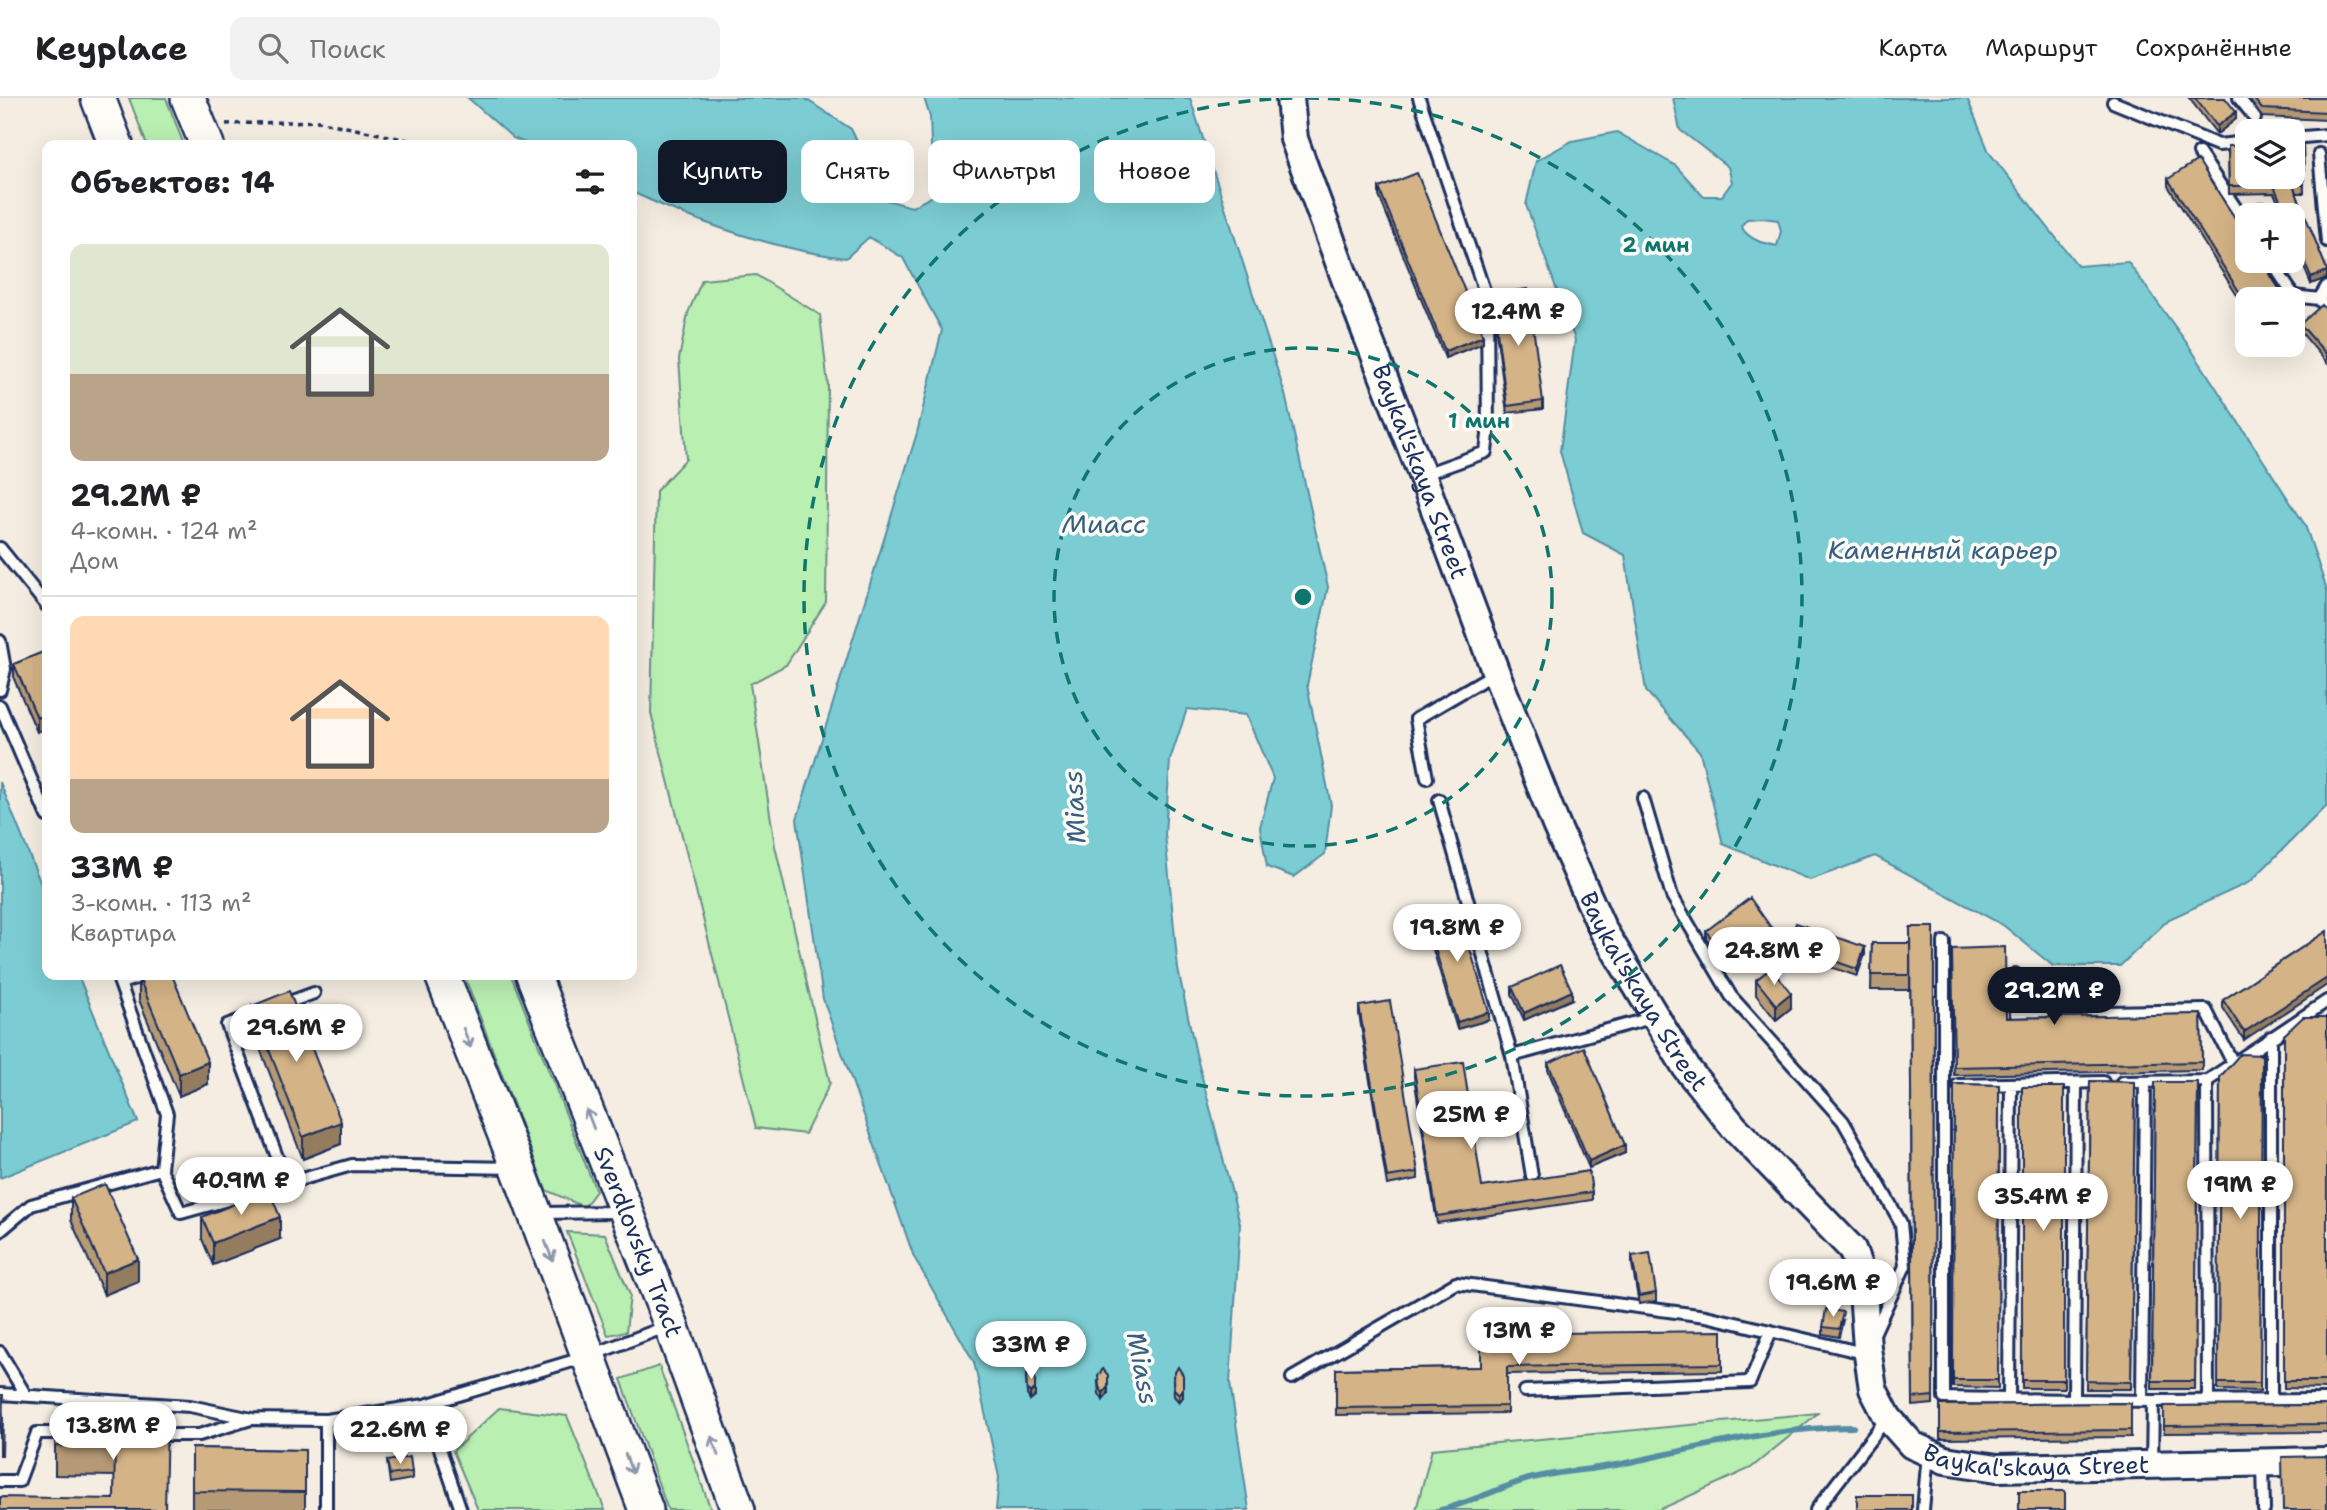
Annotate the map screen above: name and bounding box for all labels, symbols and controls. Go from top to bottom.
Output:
search box [230,17,720,80]
text: Keyplace [35,26,188,71]
icon: search [254,29,292,67]
text: Поиск [310,31,386,66]
text: Карта [1879,32,1947,64]
text: Маршрут [1985,32,2097,64]
text: Сохранённые [2135,32,2292,64]
map controls [2235,119,2305,357]
button: layers [2235,119,2305,189]
chip: Купить [658,140,787,203]
chip: Снять [801,140,914,203]
chip: Фильтры [928,140,1080,203]
chip: Новое [1094,140,1215,203]
text: Объектов: 14 [70,162,275,203]
icon: filters [571,163,609,201]
button: + [2235,203,2305,273]
text: 2 мин [1622,231,1690,259]
button: − [2235,287,2305,357]
pin: 12.4M ₽ [1453,288,1583,348]
icon: home [277,289,403,415]
text: 12.4M ₽ [1471,296,1565,326]
street label: Baykal'skaya Street [1364,360,1475,584]
text: 1 мин [1448,407,1510,435]
text: 29.2M ₽ [70,475,202,516]
water label: Миасс [1062,506,1146,541]
text: 4-комн. · 124 m² [70,516,258,546]
water label: Каменный карьер [1828,532,2058,567]
text: Дом [70,546,119,576]
centre of rings [1291,585,1315,609]
icon: home [277,661,403,787]
water label: Miass [1055,769,1093,845]
text: 33M ₽ [70,847,173,888]
street label: Baykal'skaya Street [1572,887,1715,1098]
text: 3-комн. · 113 m² [70,888,252,918]
pin: 19.8M ₽ [1392,904,1522,964]
text: 19.8M ₽ [1409,912,1505,942]
text: Квартира [70,918,176,948]
pin: 24.8M ₽ [1709,928,1839,987]
text: 24.8M ₽ [1724,935,1824,965]
pin: 29.2M ₽ [1989,968,2119,1027]
text: 29.2M ₽ [2004,975,2104,1005]
pin: 29.6M ₽ [231,1004,361,1064]
text: 29.6M ₽ [246,1012,346,1042]
one-way arrow [462,1027,475,1049]
pin: 25M ₽ [1422,1091,1520,1151]
text: 25M ₽ [1432,1099,1510,1129]
one-way arrow [583,1108,596,1130]
street label: Sverdlovsky Tract [586,1142,690,1342]
pin: 40.9M ₽ [176,1158,306,1217]
pin: 19M ₽ [2191,1162,2289,1221]
text: 40.9M ₽ [192,1165,290,1195]
text: 19M ₽ [2203,1169,2277,1199]
pin: 35.4M ₽ [1978,1174,2108,1233]
text: 35.4M ₽ [1994,1181,2092,1211]
one-way arrow [543,1239,556,1261]
pin: 19.6M ₽ [1768,1260,1898,1319]
text: 19.6M ₽ [1785,1267,1881,1297]
pin: 13M ₽ [1470,1308,1568,1367]
text: 13M ₽ [1482,1315,1556,1345]
pin: 33M ₽ [982,1322,1080,1381]
text: 33M ₽ [991,1329,1071,1359]
water label: Miass [1119,1329,1167,1407]
pin: 13.8M ₽ [48,1402,178,1462]
pin: 22.6M ₽ [335,1406,465,1466]
text: 13.8M ₽ [65,1410,161,1440]
text: 22.6M ₽ [349,1414,451,1444]
one-way arrow [708,1435,720,1457]
street label: Baykal'skaya Street [1918,1436,2150,1484]
one-way arrow [624,1452,636,1474]

